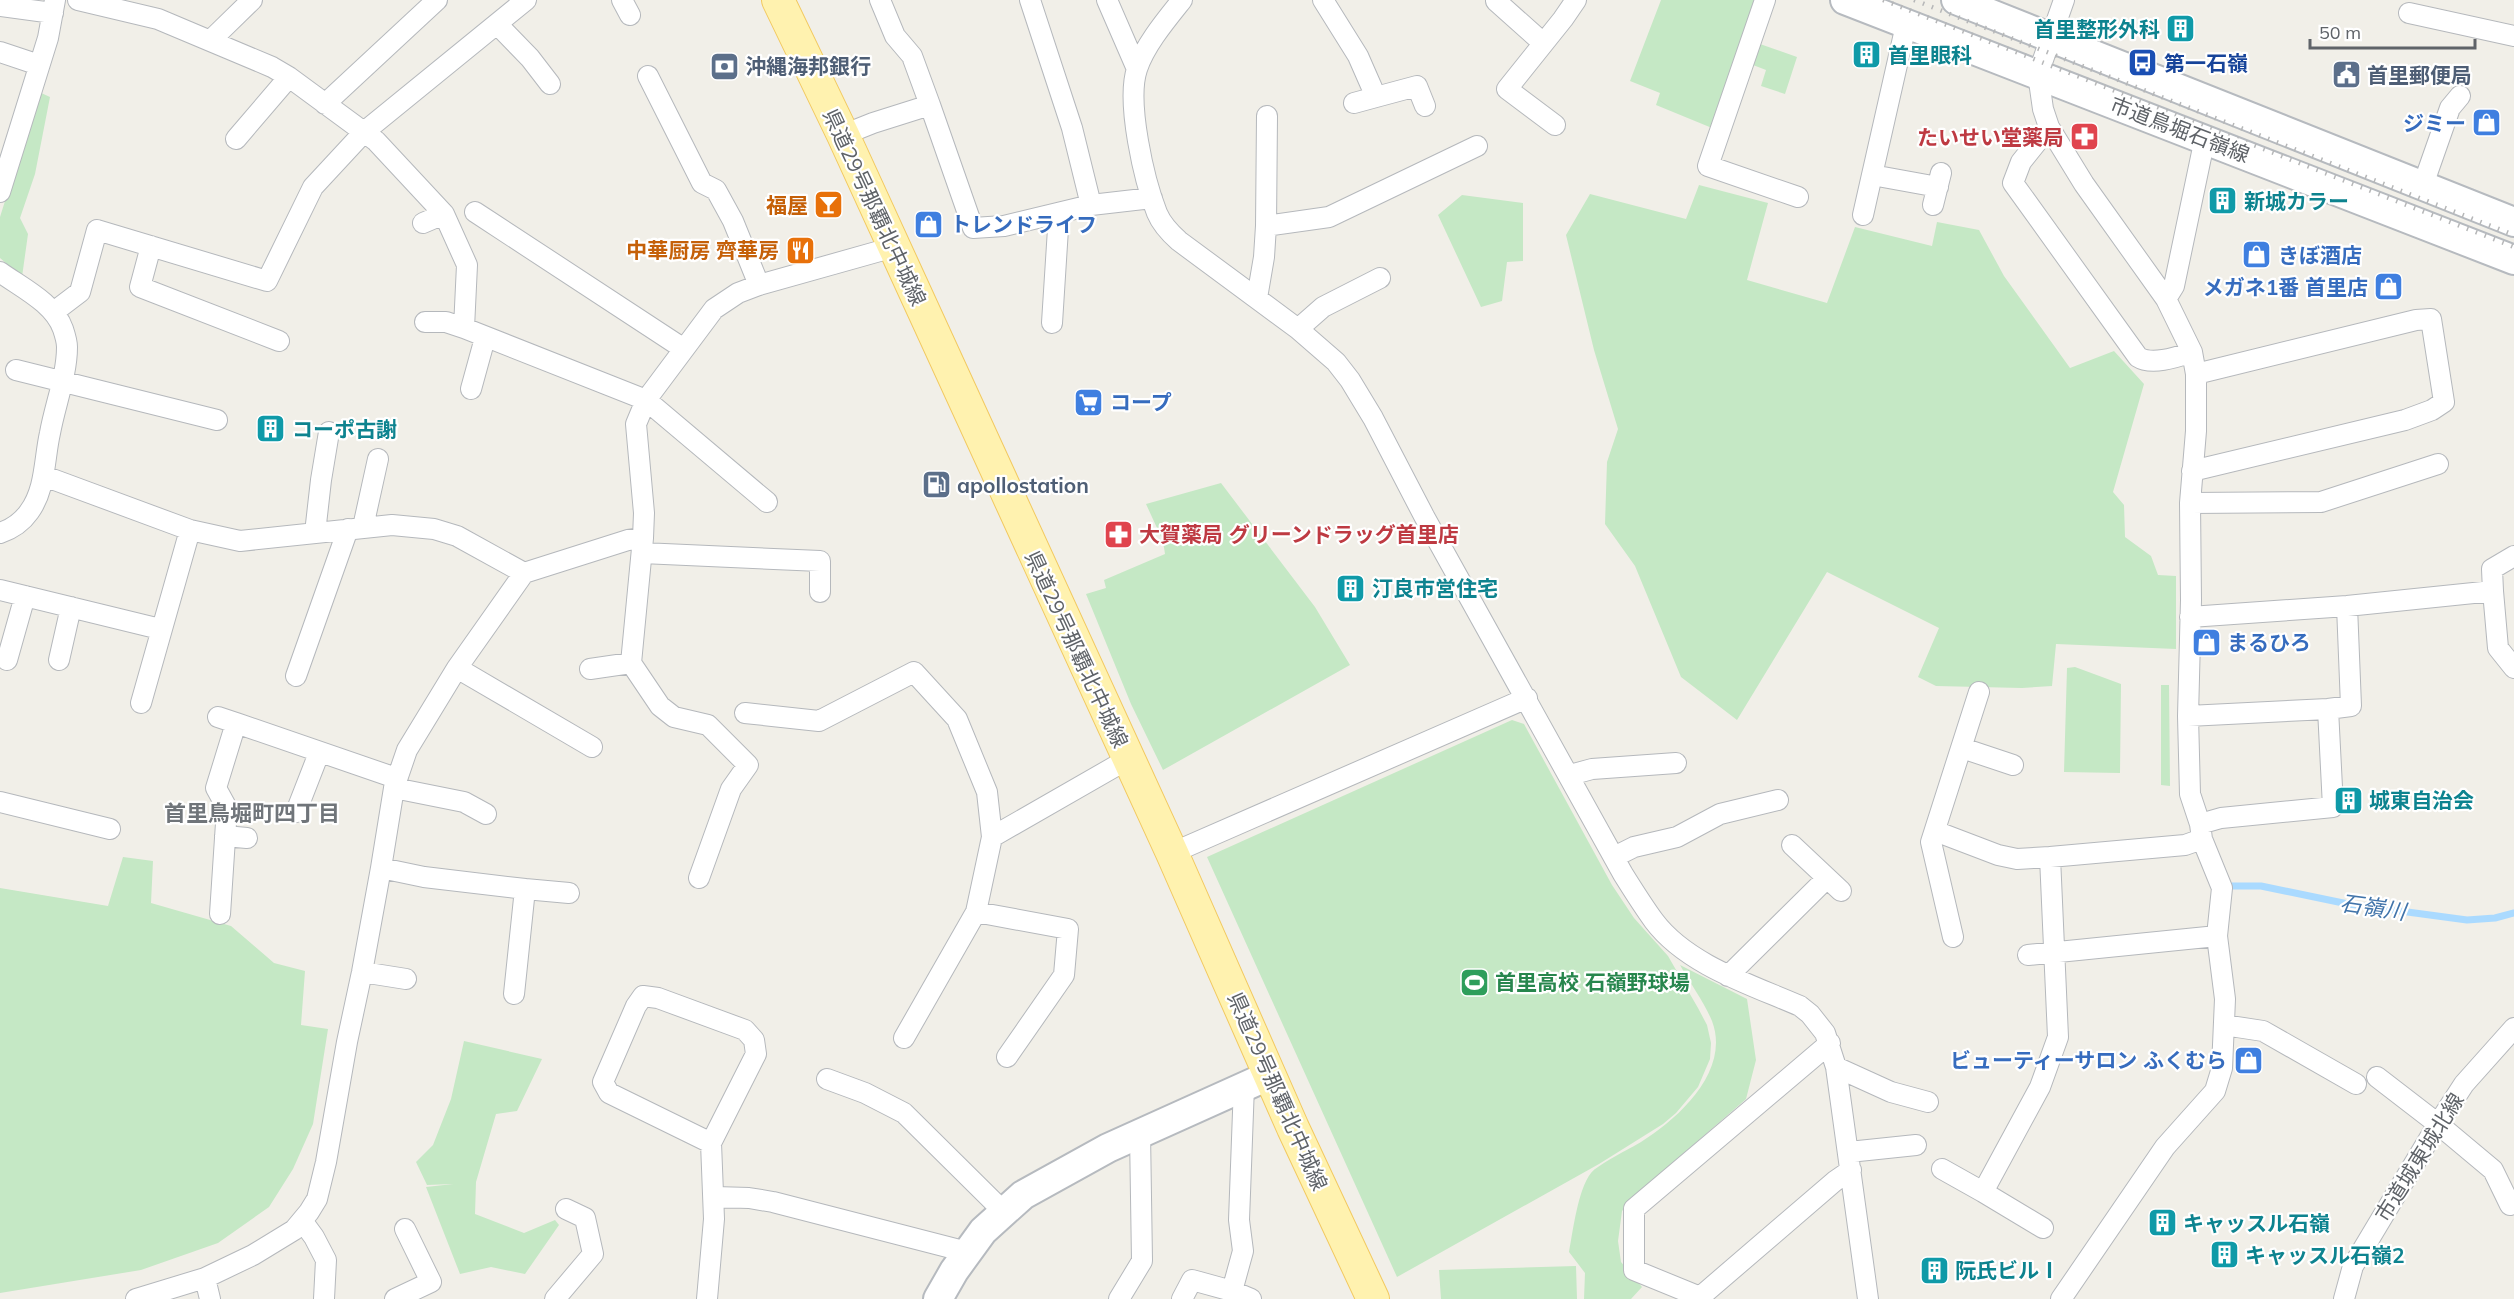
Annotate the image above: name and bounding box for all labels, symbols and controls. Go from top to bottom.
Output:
scale bar [2310,12,2475,50]
building icon: 首里整形外科 [2165,13,2197,45]
place label: 首里整形外科 [2034,16,2160,42]
text: 50 m [2319,21,2361,44]
building icon: 首里眼科 [1851,39,1883,71]
place label: 首里眼科 [1888,42,1972,68]
bus stop icon: 第一石嶺 [2127,47,2159,79]
bank icon: 沖縄海邦銀行 [708,50,740,82]
place label: 第一石嶺 [2164,50,2248,76]
place label: 沖縄海邦銀行 [745,53,871,79]
public building icon: 首里郵便局 [2330,59,2362,91]
place label: 首里郵便局 [2367,62,2472,88]
street label: 市道鳥堀石嶺線 [2107,91,2253,167]
street label: 県道29号那覇北中城線 [818,104,932,310]
shop icon: ジミー [2471,107,2503,139]
place label: ジミー [2403,110,2466,136]
pharmacy icon: たいせい堂薬局 [2069,121,2101,153]
place label: たいせい堂薬局 [1917,124,2064,150]
building icon: 新城カラー [2207,185,2239,217]
place label: 新城カラー [2244,188,2349,214]
bar icon: 福屋 [813,189,845,221]
place label: 福屋 [766,192,808,218]
shop icon: トレンドライフ [913,208,945,240]
place label: トレンドライフ [950,211,1097,237]
restaurant icon: 中華厨房 齊華房 [784,234,816,266]
place label: 中華厨房 齊華房 [626,237,779,263]
shop icon: きぼ酒店 [2241,239,2273,271]
place label: きぼ酒店 [2278,242,2362,268]
shop icon: メガネ1番 首里店 [2373,271,2405,303]
place label: メガネ1番 首里店 [2203,274,2368,300]
supermarket icon: コープ [1073,386,1105,418]
place label: コープ [1110,389,1172,415]
building icon: コーポ古謝 [255,413,287,445]
place label: コーポ古謝 [292,416,397,442]
fuel station icon: apollostation [920,469,952,501]
place label: apollostation [957,472,1089,498]
pharmacy icon: 大賀薬局 グリーンドラッグ首里店 [1102,518,1134,550]
place label: 大賀薬局 グリーンドラッグ首里店 [1139,521,1459,547]
street label: 県道29号那覇北中城線 [1020,546,1134,752]
building icon: 汀良市営住宅 [1335,572,1367,604]
place label: 汀良市営住宅 [1372,575,1498,601]
shop icon: まるひろ [2190,626,2222,658]
place label: まるひろ [2227,629,2311,655]
building icon: 城東自治会 [2332,784,2364,816]
place label: 城東自治会 [2369,787,2474,813]
district label: 首里鳥堀町四丁目 [164,799,340,827]
water label: 石嶺川 [2338,889,2410,926]
sports icon: 首里高校 石嶺野球場 [1458,966,1490,998]
place label: 首里高校 石嶺野球場 [1495,969,1690,995]
street label: 県道29号那覇北中城線 [1223,988,1333,1194]
shop icon: ビューティーサロン ふくむら [2232,1044,2264,1076]
place label: ビューティーサロン ふくむら [1950,1047,2227,1073]
street label: 市道城東城北線 [2369,1088,2469,1226]
building icon: キャッスル石嶺 [2146,1207,2178,1239]
place label: キャッスル石嶺 [2183,1210,2330,1236]
building icon: キャッスル石嶺2 [2208,1239,2240,1271]
place label: キャッスル石嶺2 [2245,1242,2405,1268]
building icon: 阮氏ビルⅠ [1918,1254,1950,1286]
place label: 阮氏ビルⅠ [1955,1257,2060,1283]

